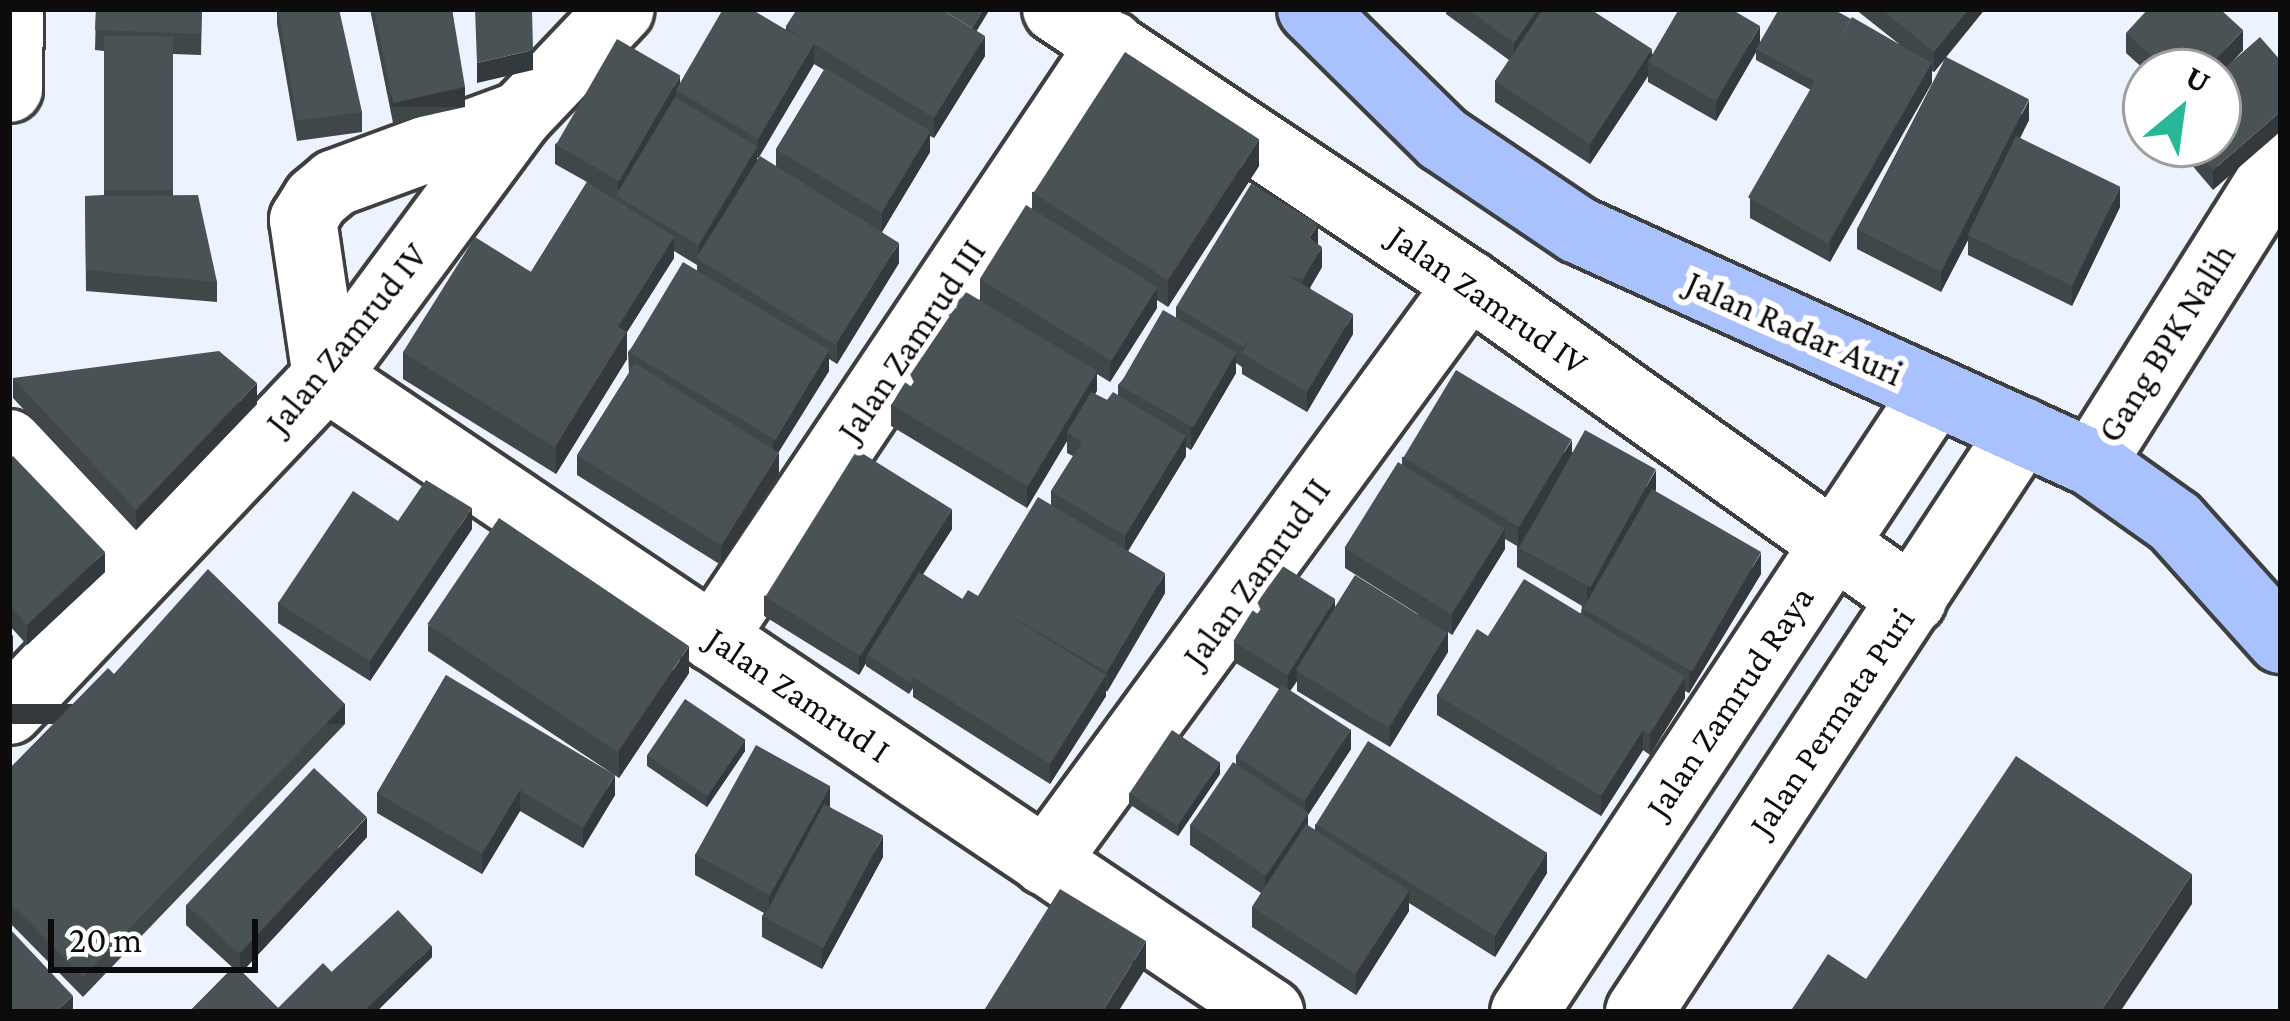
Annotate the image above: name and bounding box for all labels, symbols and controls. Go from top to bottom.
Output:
north arrow [2122,48,2242,168]
text: U [2179,57,2217,100]
street label: Jalan Zamrud IV [1380,216,1596,384]
street label: Jalan Zamrud III [829,232,995,450]
street label: Jalan Zamrud IV [257,235,437,443]
street label: Gang BPK Nalih [2089,236,2245,450]
street label: Jalan Radar Auri [1679,262,1909,396]
street label: Jalan Zamrud II [1174,470,1340,676]
street label: Jalan Zamrud Raya [1636,578,1824,826]
street label: Jalan Permata Puri [1740,600,1924,844]
street label: Jalan Zamrud I [698,618,898,772]
scale bar [54,895,264,969]
text: 20 m [69,920,142,960]

